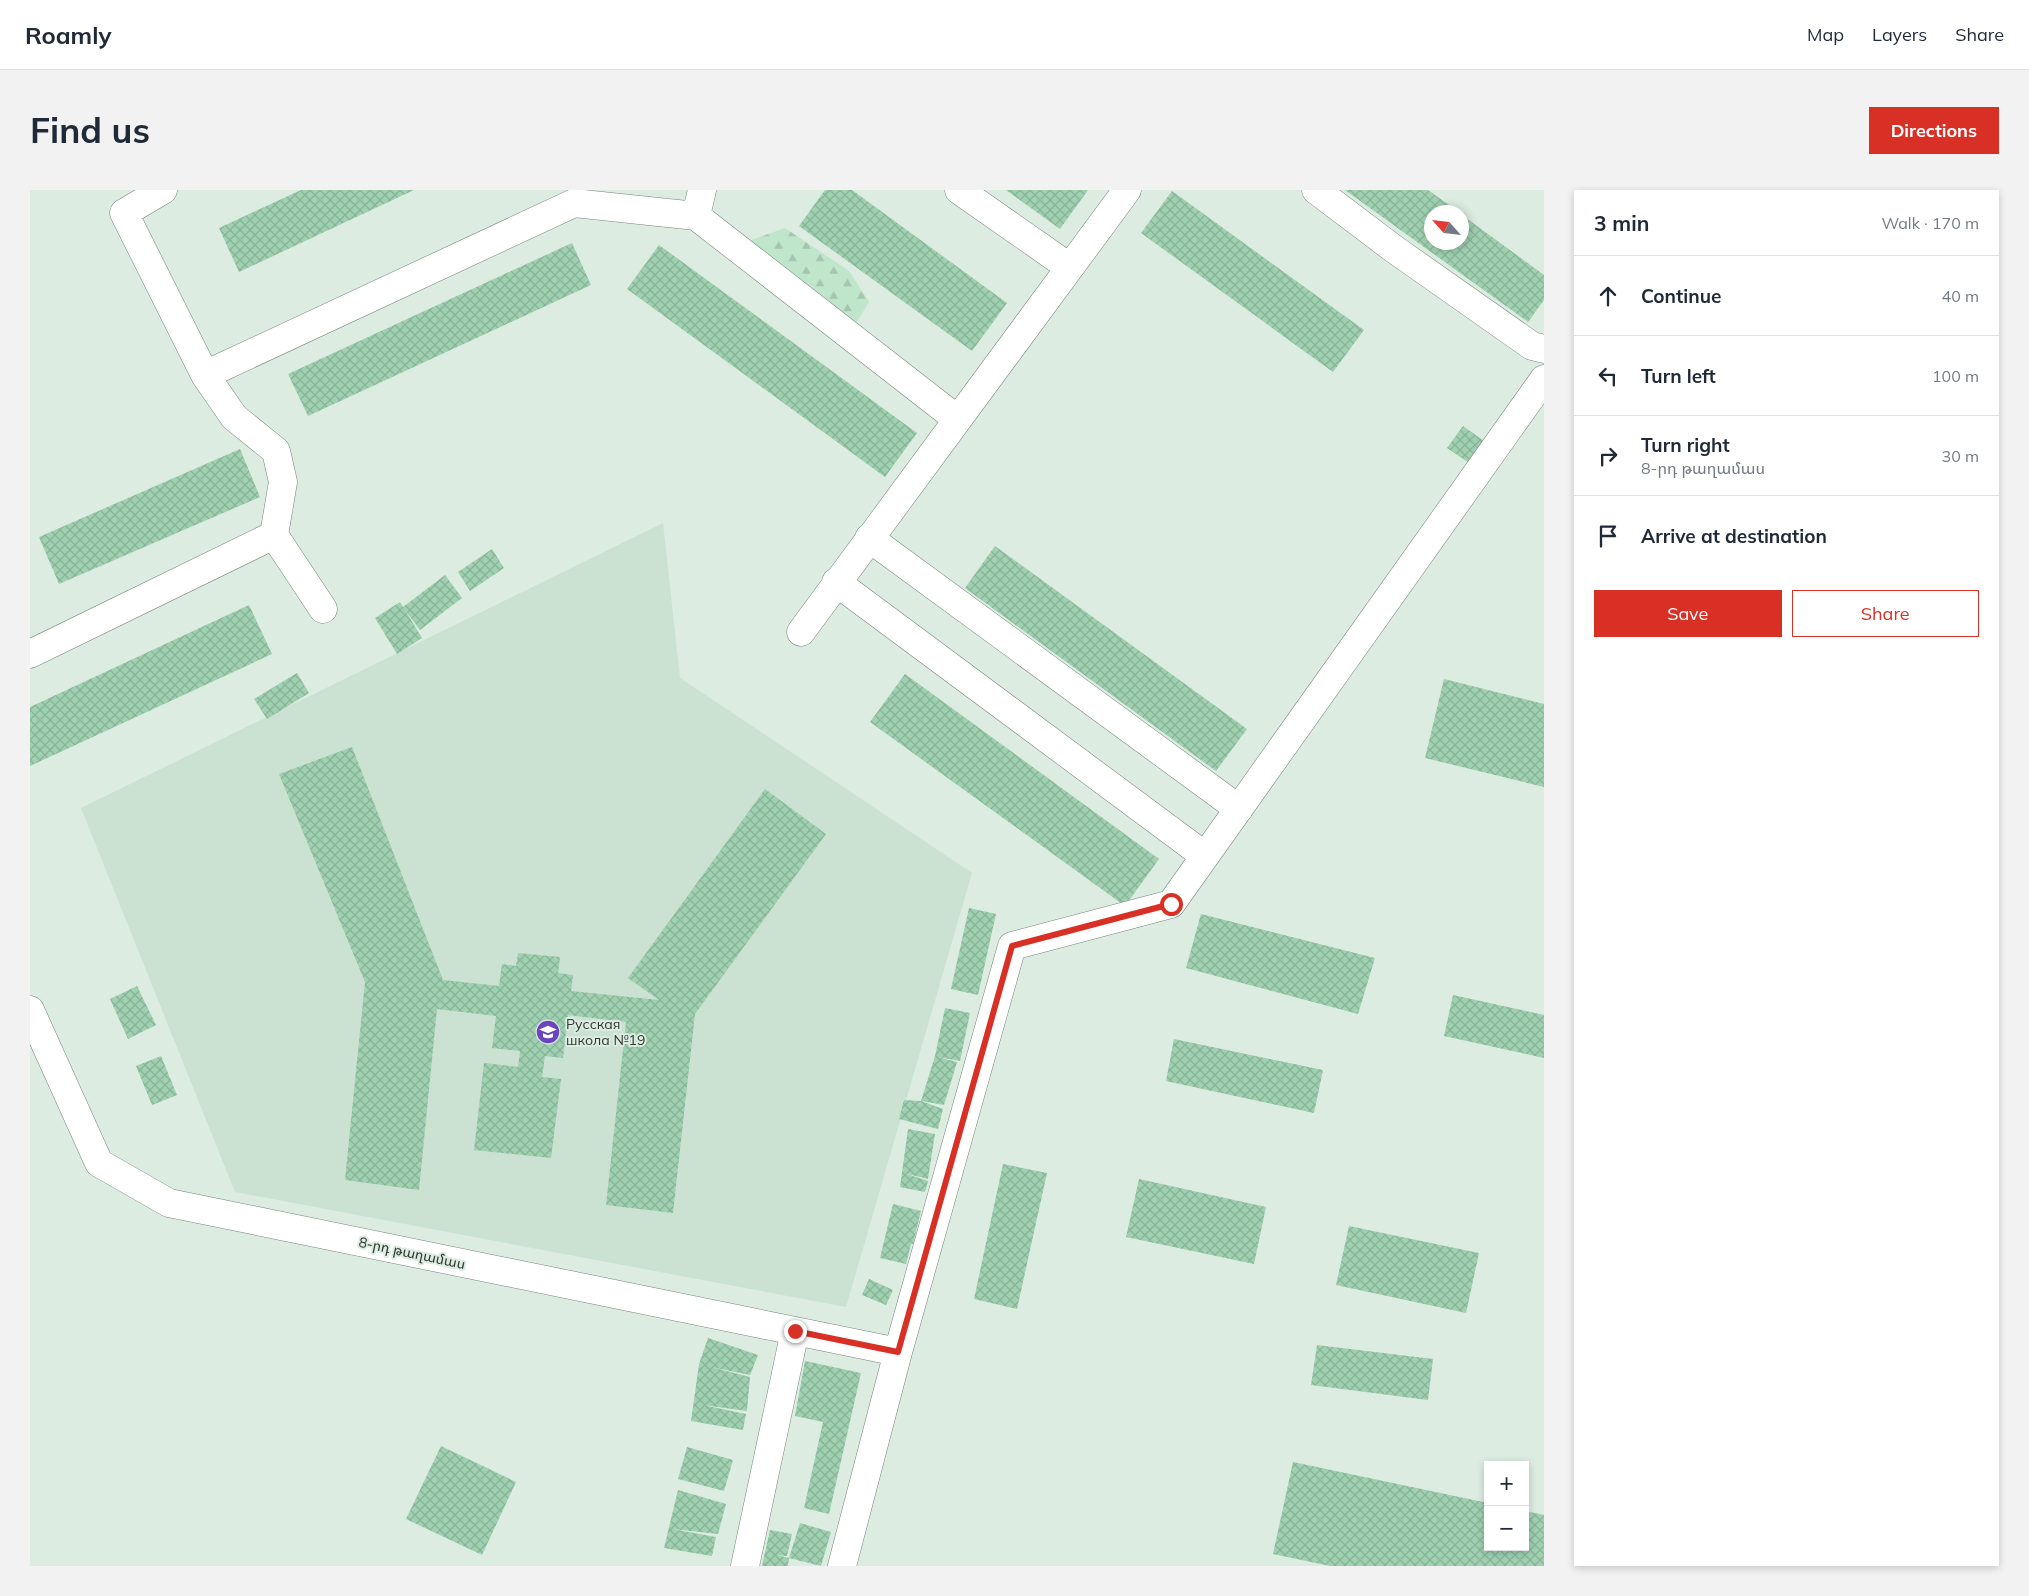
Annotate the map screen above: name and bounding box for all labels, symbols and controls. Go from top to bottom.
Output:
text: Roamly [25,20,112,50]
text: Map [1807,23,1844,46]
text: Layers [1872,23,1927,46]
text: Share [1955,23,2004,46]
button: Directions [1869,107,1999,154]
text: Find us [30,108,150,152]
north arrow [1424,205,1469,250]
text: 3 min [1594,210,1649,236]
text: Walk · 170 m [1881,213,1979,233]
icon: ahead [1594,282,1622,310]
text: Continue [1641,284,1721,308]
text: 40 m [1942,286,1979,306]
icon: left [1594,362,1622,390]
text: Turn left [1641,364,1716,388]
text: 100 m [1932,366,1979,386]
text: Turn right [1641,433,1730,457]
icon: right [1594,442,1622,470]
text: 30 m [1942,446,1979,466]
text: 8-րդ թաղամաս [1641,458,1765,478]
icon: arrive [1594,522,1622,550]
text: Arrive at destination [1641,524,1827,548]
button: Save [1594,590,1782,637]
button: Share [1792,590,1979,637]
route start [1160,893,1183,916]
place label: Русская школа №19 [566,1015,645,1049]
school or university icon: Русская школа №19 [535,1019,561,1045]
street label: 8-րդ թաղամաս [357,1233,467,1273]
route end [784,1320,807,1343]
map controls [1484,1461,1529,1551]
button: + [1484,1461,1529,1506]
button: − [1484,1506,1529,1551]

